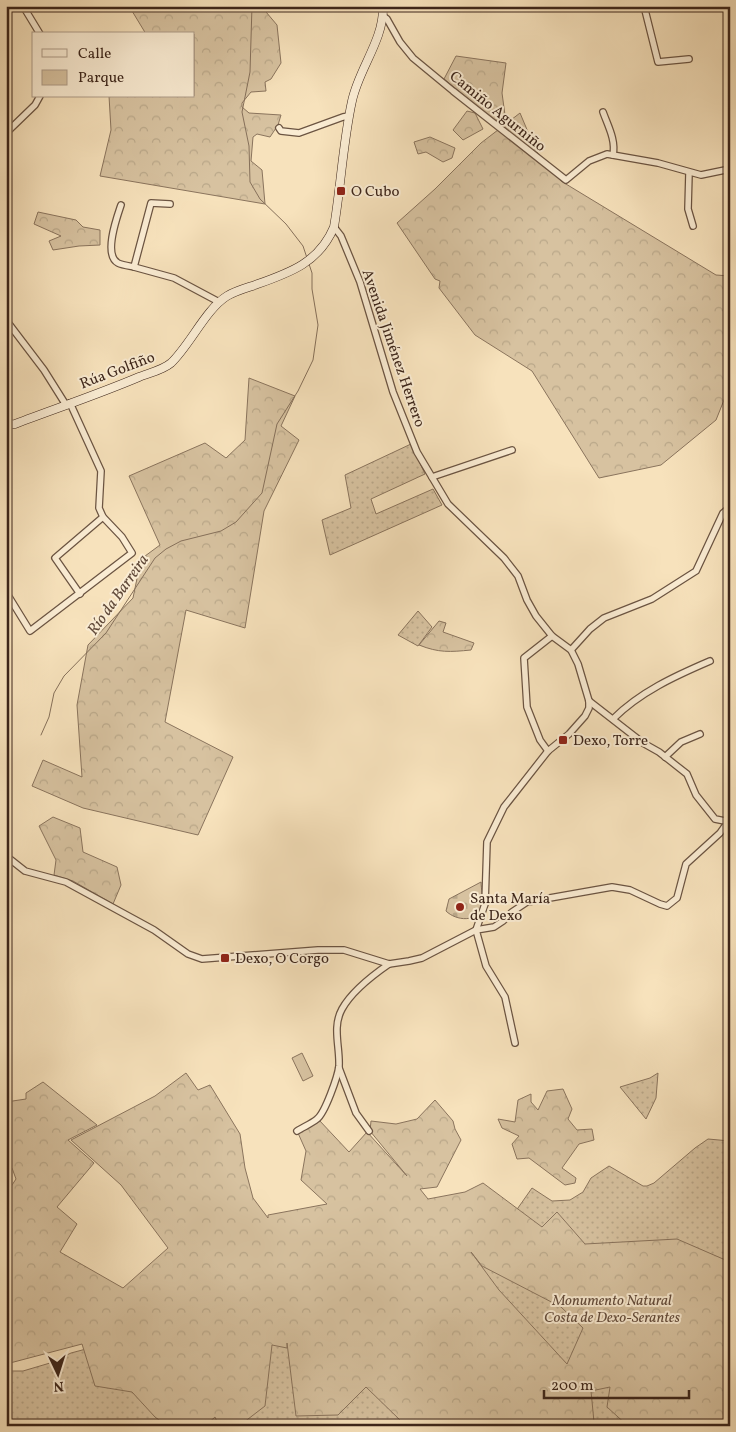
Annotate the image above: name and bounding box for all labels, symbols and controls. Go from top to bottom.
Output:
legend [32,32,195,98]
text: Calle [78,44,111,65]
street label: Camiño Agurniño [444,67,550,158]
text: Parque [78,68,124,89]
place label: O Cubo [351,182,399,203]
marker: O Cubo [335,185,347,197]
street label: Avenida Jiménez Herrero [356,267,429,430]
street label: Rúa Golfiño [77,347,158,395]
water label: Río da Barreira [83,550,155,640]
place label: Dexo, Torre [573,731,648,752]
marker: Dexo, Torre [557,734,569,746]
place label: Santa María de Dexo [470,889,550,927]
marker: Santa María de Dexo [454,901,466,913]
place label: Dexo, O Corgo [235,949,329,970]
marker: Dexo, O Corgo [219,952,231,964]
park label: Monumento Natural Costa de Dexo-Serantes [544,1291,680,1329]
north arrow [32,1350,82,1400]
scale bar [544,1367,688,1399]
text: N [53,1376,65,1395]
text: 200 m [551,1376,594,1397]

